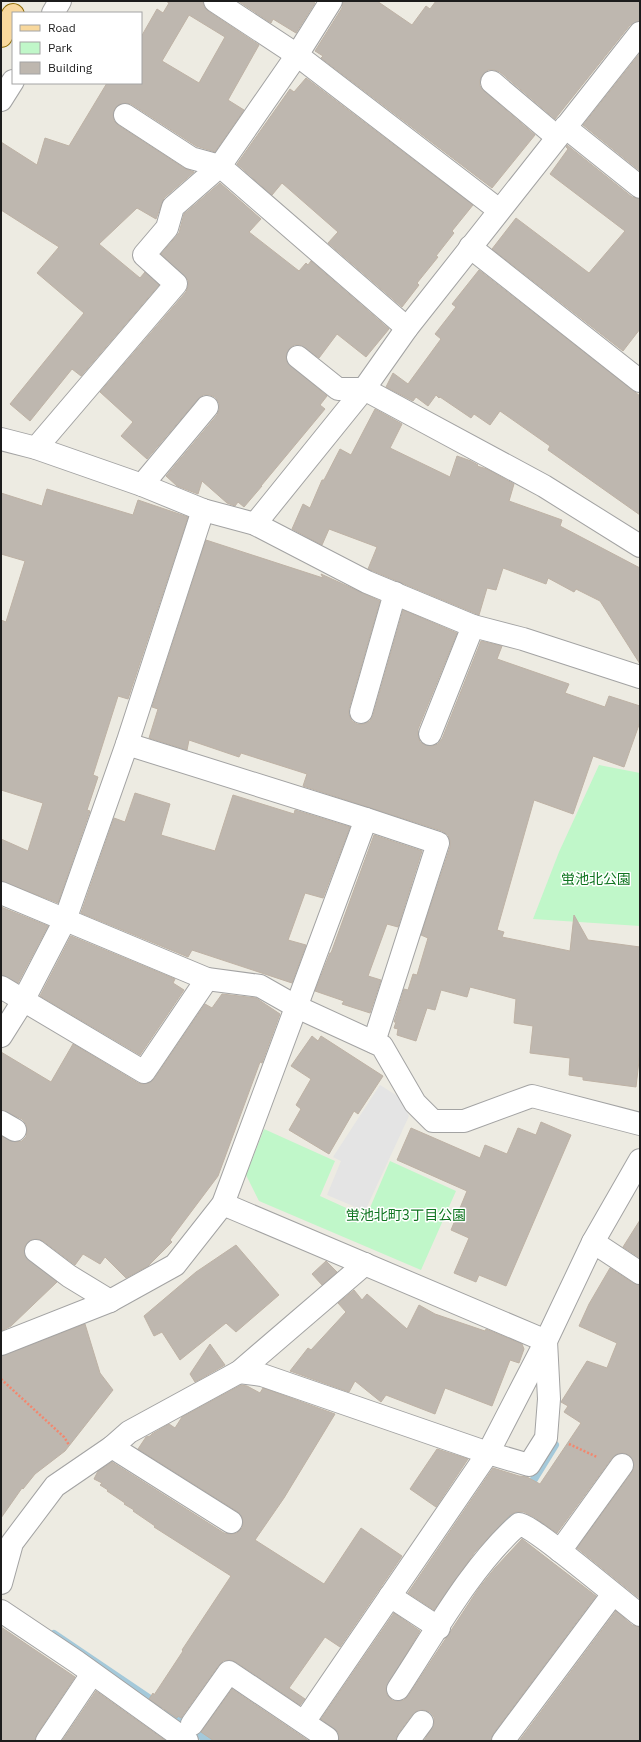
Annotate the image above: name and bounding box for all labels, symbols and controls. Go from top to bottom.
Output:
legend [12,12,142,84]
text: Road [48,20,76,35]
text: Park [48,40,73,55]
text: Building [48,60,93,75]
park label: 蛍池北公園 [561,870,631,888]
park label: 蛍池北町3丁目公園 [346,1206,466,1224]

